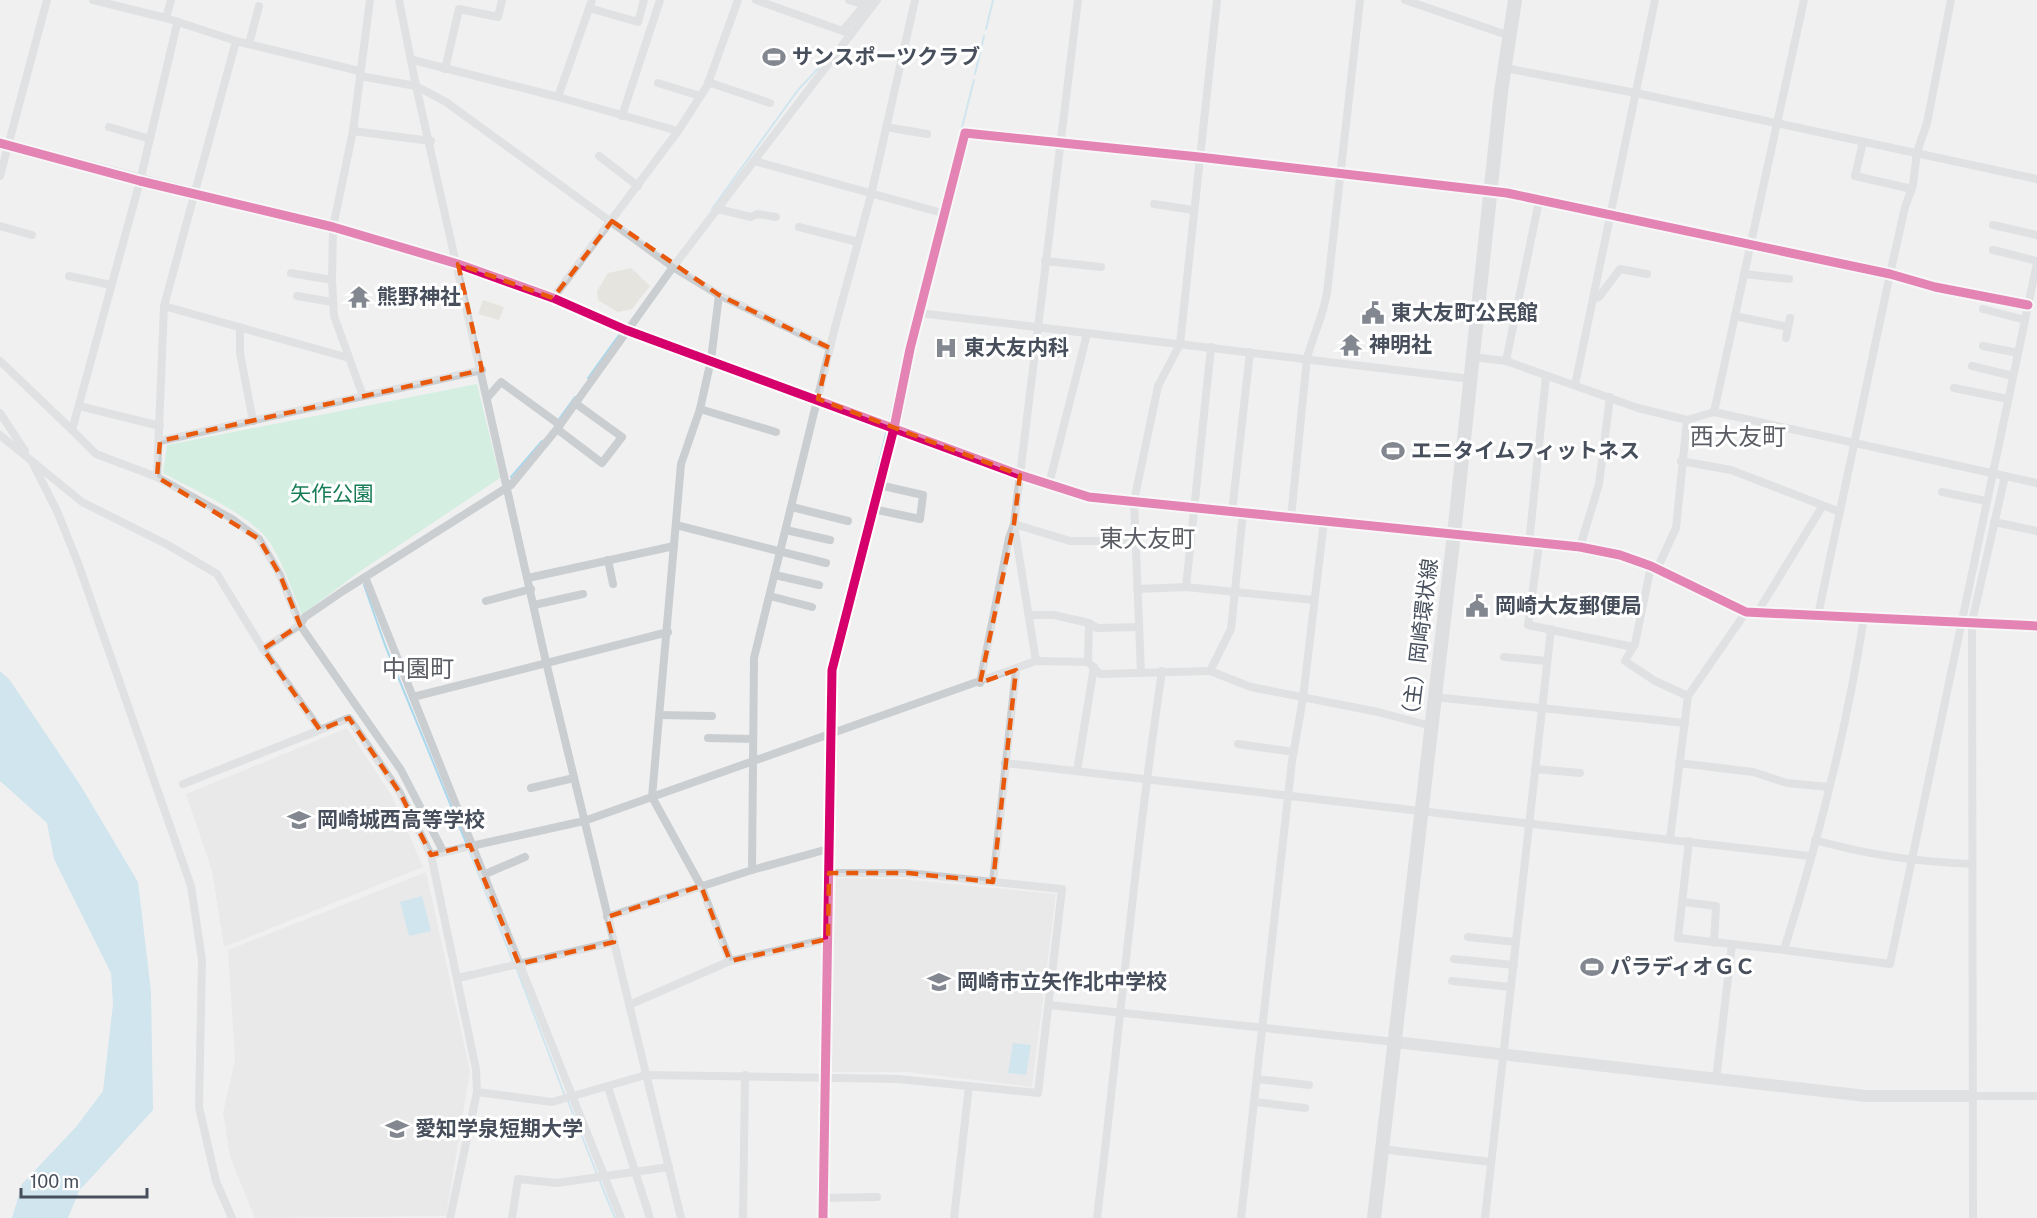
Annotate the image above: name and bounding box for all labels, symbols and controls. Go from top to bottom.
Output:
sports icon: サンスポーツクラブ [761,44,787,70]
place label: サンスポーツクラブ [792,44,980,69]
temple icon: 熊野神社 [346,284,372,310]
place label: 熊野神社 [377,284,461,309]
public building icon: 東大友町公民館 [1360,300,1386,326]
place label: 東大友町公民館 [1391,300,1538,325]
temple icon: 神明社 [1338,332,1364,358]
place label: 神明社 [1369,332,1432,357]
hospital icon: 東大友内科 [933,335,959,361]
place label: 東大友内科 [964,335,1069,360]
district label: 西大友町 [1690,422,1786,450]
sports icon: エニタイムフィットネス [1380,438,1406,464]
place label: エニタイムフィットネス [1411,438,1640,463]
park label: 矢作公園 [290,481,374,506]
district label: 東大友町 [1099,524,1195,552]
street label: （主）岡崎環状線 [1397,557,1442,727]
public building icon: 岡崎大友郵便局 [1464,593,1490,619]
place label: 岡崎大友郵便局 [1495,593,1642,618]
district label: 中園町 [382,654,454,682]
school or university icon: 岡崎城西高等学校 [286,807,312,833]
place label: 岡崎城西高等学校 [317,807,485,832]
sports icon: パラディオＧＣ [1579,954,1605,980]
place label: パラディオＧＣ [1610,954,1756,979]
school or university icon: 岡崎市立矢作北中学校 [926,969,952,995]
place label: 岡崎市立矢作北中学校 [957,969,1167,994]
school or university icon: 愛知学泉短期大学 [384,1116,410,1142]
place label: 愛知学泉短期大学 [415,1116,583,1141]
scale bar [21,1161,147,1199]
text: 100 m [30,1171,79,1192]

